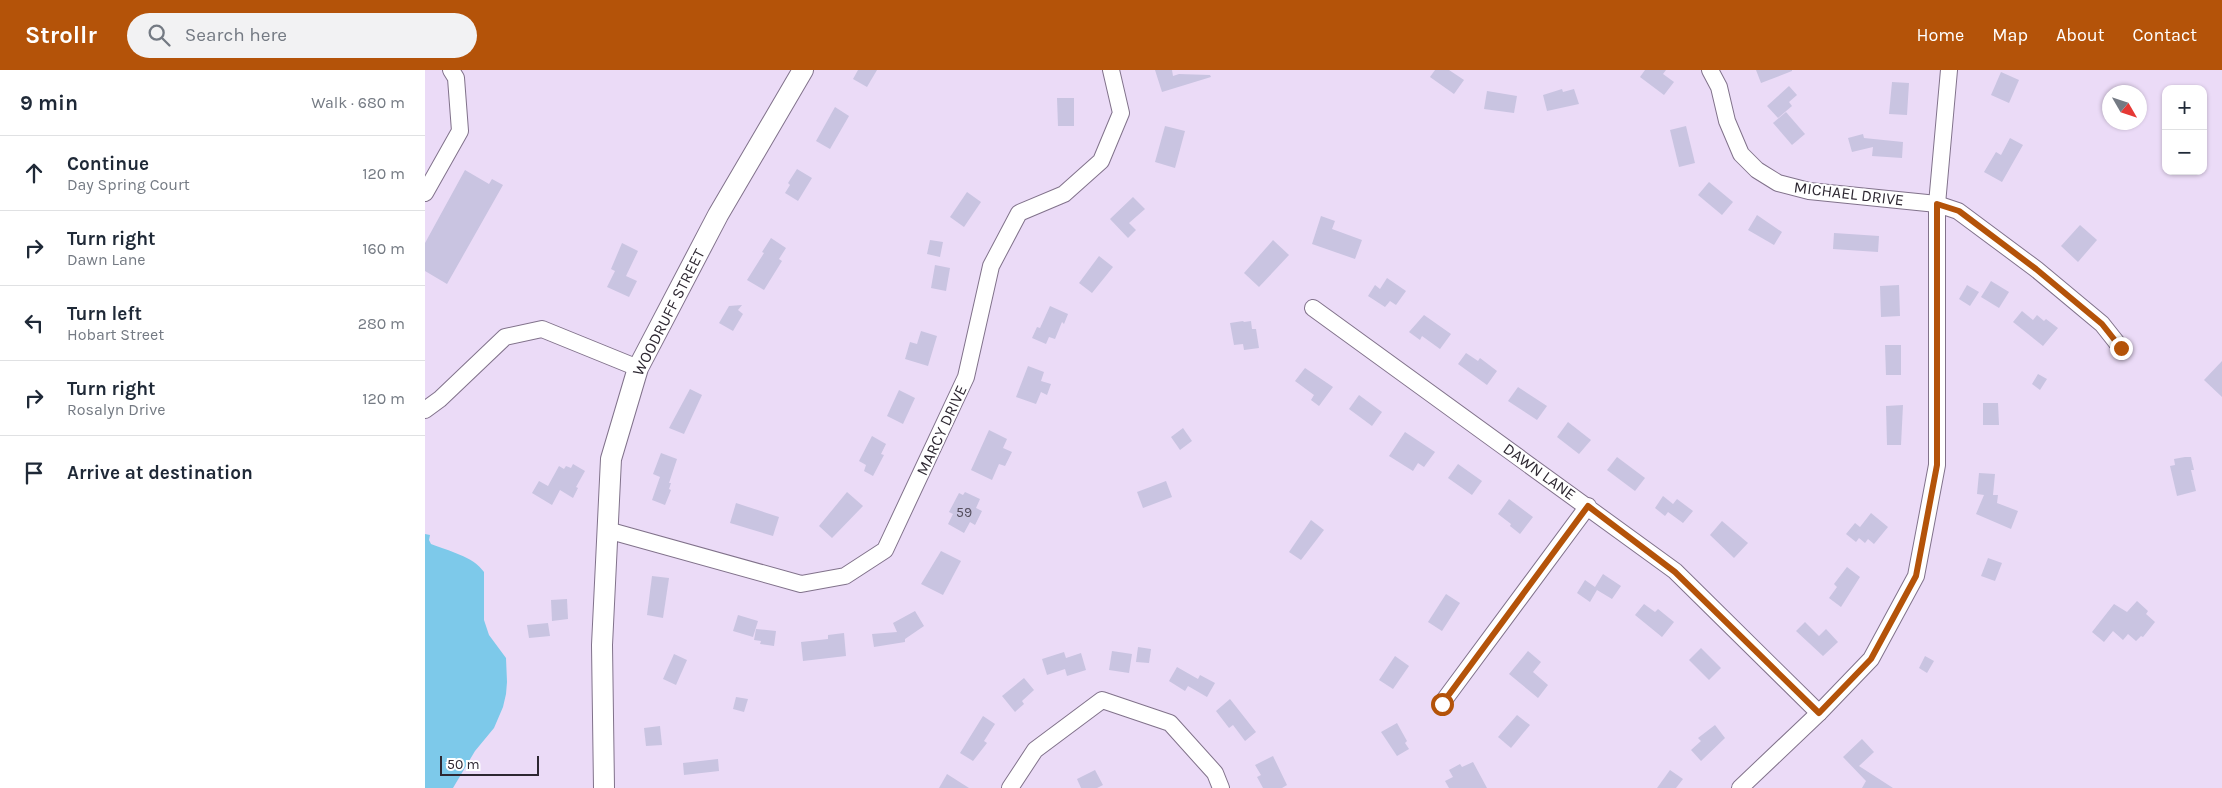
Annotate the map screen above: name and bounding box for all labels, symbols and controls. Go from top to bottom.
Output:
search box [127,13,477,58]
text: Strollr [25,21,97,49]
icon: search [145,21,173,49]
text: Search here [185,24,287,46]
text: Home [1916,24,1964,46]
text: Map [1992,24,2028,46]
text: About [2056,24,2105,46]
text: Contact [2133,24,2197,46]
north arrow [2102,85,2147,130]
map controls [2162,85,2207,175]
button: + [2162,85,2207,130]
text: 9 min [20,91,78,115]
text: Walk · 680 m [311,93,405,112]
button: − [2162,130,2207,175]
text: Continue [67,153,149,175]
icon: ahead [20,159,48,187]
text: 120 m [362,164,405,183]
text: Day Spring Court [67,175,190,194]
street label: MICHAEL DRIVE [1793,177,1905,210]
text: Turn right [67,228,156,250]
icon: right [20,234,48,262]
text: 160 m [362,239,405,258]
street label: WOODRUFF STREET [628,246,709,379]
text: Dawn Lane [67,250,146,269]
text: Turn left [67,303,142,325]
icon: left [20,309,48,337]
text: 280 m [358,314,405,333]
text: Hobart Street [67,325,164,344]
route end [2110,337,2133,360]
text: Turn right [67,378,156,400]
street label: MARCY DRIVE [912,382,971,479]
icon: right [20,384,48,412]
text: 120 m [362,389,405,408]
text: Rosalyn Drive [67,400,166,419]
street label: DAWN LANE [1500,439,1580,504]
icon: arrive [20,459,48,487]
text: Arrive at destination [67,462,253,484]
house number: 59 [956,504,972,521]
route start [1431,693,1454,716]
scale bar [440,753,539,776]
text: 50 m [447,756,480,773]

